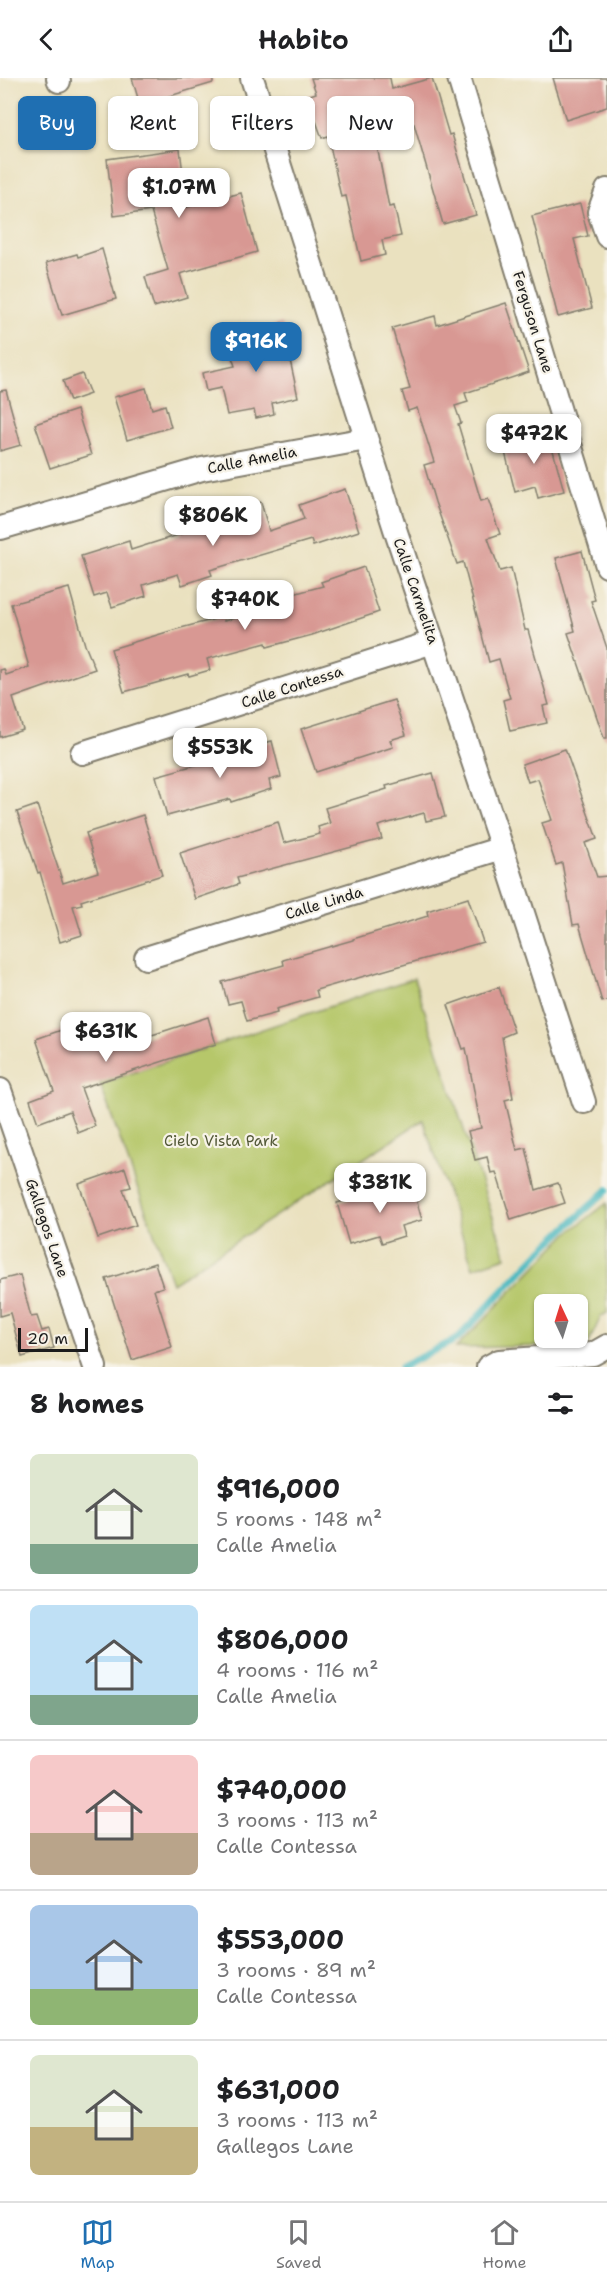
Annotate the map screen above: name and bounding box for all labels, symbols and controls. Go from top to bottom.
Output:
text: Habito [258,21,349,58]
icon: back [30,23,63,56]
icon: share [544,23,577,56]
chip: Buy [18,96,96,150]
chip: Rent [108,96,198,150]
chip: Filters [210,96,315,150]
chip: New [327,96,414,150]
pin: $1.07M [130,168,228,219]
text: $1.07M [142,174,216,200]
street label: Ferguson Lane [508,269,558,375]
pin: $916K [214,322,298,373]
text: $916K [225,328,287,354]
pin: $472K [492,414,576,465]
text: $472K [500,420,568,446]
street label: Calle Amelia [206,441,299,478]
pin: $806K [171,496,255,547]
text: $806K [178,502,248,528]
street label: Calle Carmelita [389,535,444,647]
pin: $740K [203,580,287,631]
text: $740K [211,586,279,612]
street label: Calle Contessa [239,661,346,713]
pin: $553K [178,728,262,779]
text: $553K [187,734,253,760]
street label: Calle Linda [283,881,366,924]
pin: $631K [64,1012,148,1063]
text: $631K [75,1018,138,1044]
park label: Cielo Vista Park [164,1131,278,1151]
pin: $381K [338,1163,422,1214]
text: $381K [348,1169,412,1195]
street label: Gallegos Lane [21,1176,73,1280]
north arrow [534,1294,588,1348]
map controls [534,1294,588,1348]
scale bar [18,1325,88,1352]
text: 20 m [27,1328,68,1349]
text: 8 homes [30,1386,144,1421]
icon: filters [544,1387,577,1420]
text: $916,000 [216,1471,340,1506]
icon: home [78,1478,150,1550]
text: 5 rooms · 148 m² [216,1506,382,1532]
text: Calle Amelia [216,1532,337,1558]
text: $806,000 [216,1622,349,1657]
icon: home [78,1629,150,1701]
text: 4 rooms · 116 m² [216,1657,378,1683]
text: Calle Amelia [216,1683,337,1709]
text: $740,000 [216,1772,347,1807]
icon: home [78,1779,150,1851]
text: 3 rooms · 113 m² [216,1807,378,1833]
text: Calle Contessa [216,1833,357,1859]
text: $553,000 [216,1922,344,1957]
icon: home [78,1929,150,2001]
text: 3 rooms · 89 m² [216,1957,376,1983]
text: Calle Contessa [216,1983,357,2009]
text: $631,000 [216,2072,340,2107]
icon: home [78,2079,150,2151]
text: 3 rooms · 113 m² [216,2107,378,2133]
text: Gallegos Lane [216,2133,354,2159]
tab: Map [81,2216,115,2273]
tab: Saved [276,2216,321,2273]
tab: Home [482,2216,526,2273]

